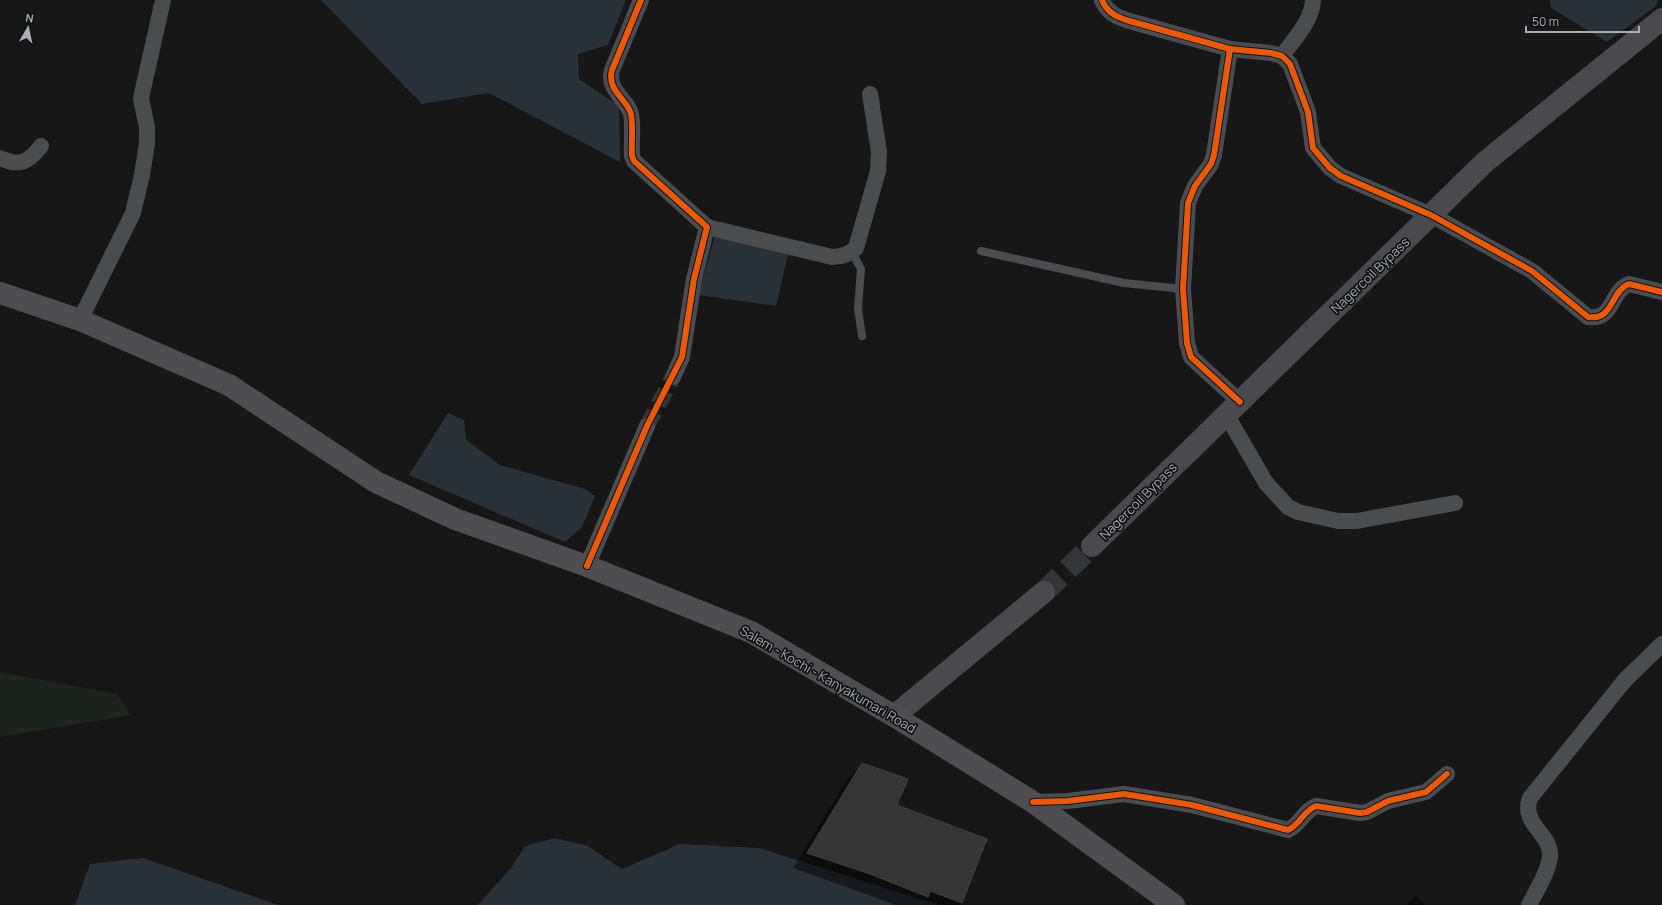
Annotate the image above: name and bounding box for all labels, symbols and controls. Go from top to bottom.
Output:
north arrow [8,8,48,48]
scale bar [1526,8,1639,34]
text: N [25,10,35,26]
text: 50 m [1532,13,1559,30]
street label: Nagercoil Bypass [1327,233,1413,317]
street label: Nagercoil Bypass [1095,458,1181,544]
street label: Salem - Kochi - Kanyakumari Road [737,621,919,737]

